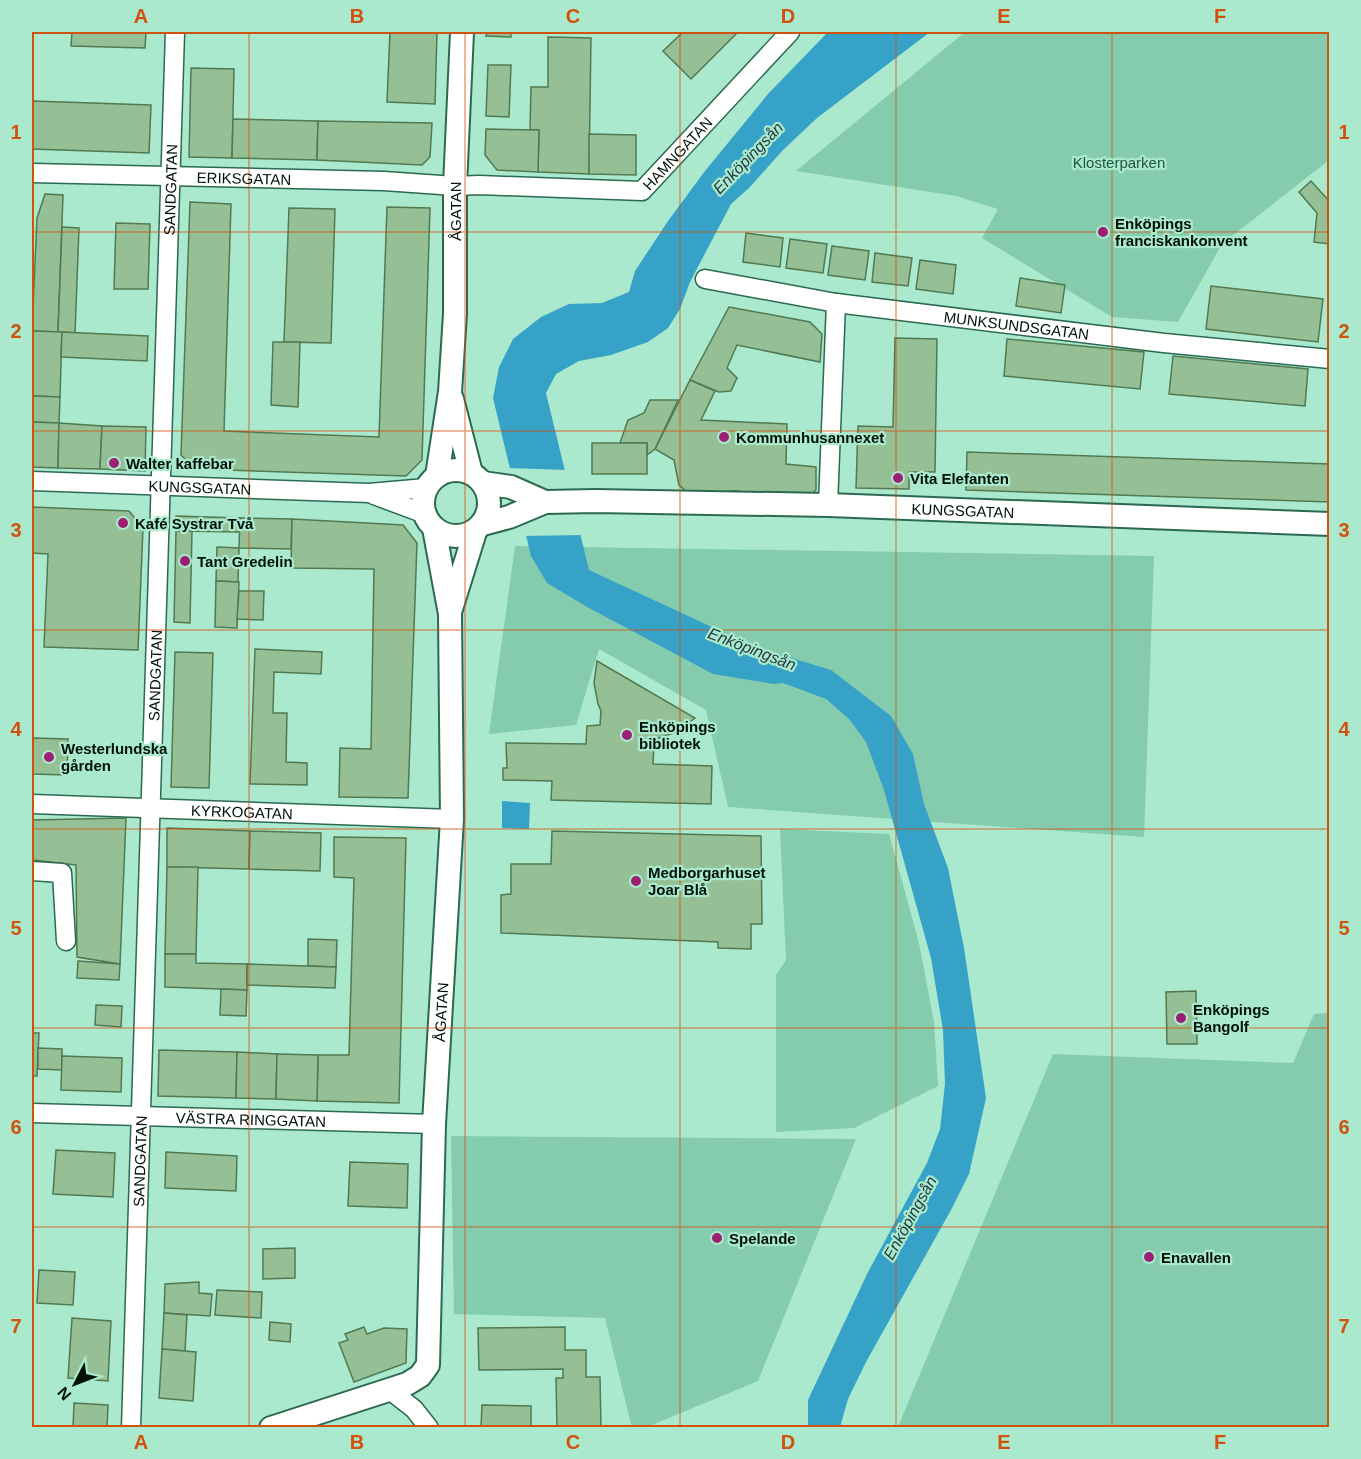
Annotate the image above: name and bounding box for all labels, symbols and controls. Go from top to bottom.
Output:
text: A [134,5,148,27]
text: B [350,5,364,27]
text: C [566,5,580,27]
text: D [781,5,795,27]
text: E [997,5,1011,27]
text: F [1214,5,1226,27]
street label: HAMNGATAN [639,113,715,193]
water label: Enköpingsån [710,119,786,197]
text: 1 [10,121,22,143]
text: 1 [1338,121,1350,143]
street label: SANDGATAN [160,144,180,235]
park label: Klosterparken [1073,154,1165,171]
street label: ERIKSGATAN [196,168,291,187]
street label: ÅGATAN [447,181,464,241]
place label: Enköpings franciskankonvent [1115,215,1248,249]
marker: Enköpings franciskankonvent [1096,225,1110,239]
street label: MUNKSUNDSGATAN [943,308,1090,342]
text: 2 [10,320,22,342]
text: 2 [1338,320,1350,342]
place label: Kommunhusannexet [736,429,884,446]
marker: Kommunhusannexet [717,430,731,444]
place label: Walter kaffebar [126,455,234,472]
marker: Walter kaffebar [107,456,121,470]
place label: Vita Elefanten [910,470,1009,487]
marker: Vita Elefanten [891,471,905,485]
street label: KUNGSGATAN [148,477,252,497]
street label: KUNGSGATAN [911,500,1015,521]
place label: Kafé Systrar Två [135,515,254,532]
marker: Kafé Systrar Två [116,516,130,530]
text: 3 [10,519,22,541]
text: 3 [1338,519,1350,541]
place label: Tant Gredelin [197,553,293,570]
marker: Tant Gredelin [178,554,192,568]
water label: Enköpingsån [706,624,798,674]
street label: SANDGATAN [145,630,165,721]
text: 4 [10,718,22,740]
place label: Enköpings bibliotek [639,718,716,752]
text: 4 [1338,718,1350,740]
marker: Enköpings bibliotek [620,728,634,742]
place label: Westerlundska gården [61,740,168,774]
marker: Westerlundska gården [42,750,56,764]
street label: KYRKOGATAN [191,801,293,822]
place label: Medborgarhuset Joar Blå [648,864,766,898]
marker: Medborgarhuset Joar Blå [629,874,643,888]
text: 5 [10,917,22,939]
text: 5 [1338,917,1350,939]
street label: ÅGATAN [430,982,451,1042]
place label: Enköpings Bangolf [1193,1001,1270,1035]
marker: Enköpings Bangolf [1174,1011,1188,1025]
street label: VÄSTRA RINGGATAN [175,1108,326,1130]
street label: SANDGATAN [129,1115,149,1207]
text: 6 [10,1116,22,1138]
text: 6 [1338,1116,1350,1138]
water label: Enköpingsån [880,1173,940,1263]
place label: Spelande [729,1230,796,1247]
marker: Spelande [710,1231,724,1245]
place label: Enavallen [1161,1249,1231,1266]
marker: Enavallen [1142,1250,1156,1264]
text: 7 [10,1315,22,1337]
text: 7 [1338,1315,1350,1337]
north arrow [45,1354,105,1414]
text: N [54,1384,74,1404]
text: A [134,1431,148,1453]
text: B [350,1431,364,1453]
text: C [566,1431,580,1453]
text: D [781,1431,795,1453]
text: E [997,1431,1011,1453]
text: F [1214,1431,1226,1453]

